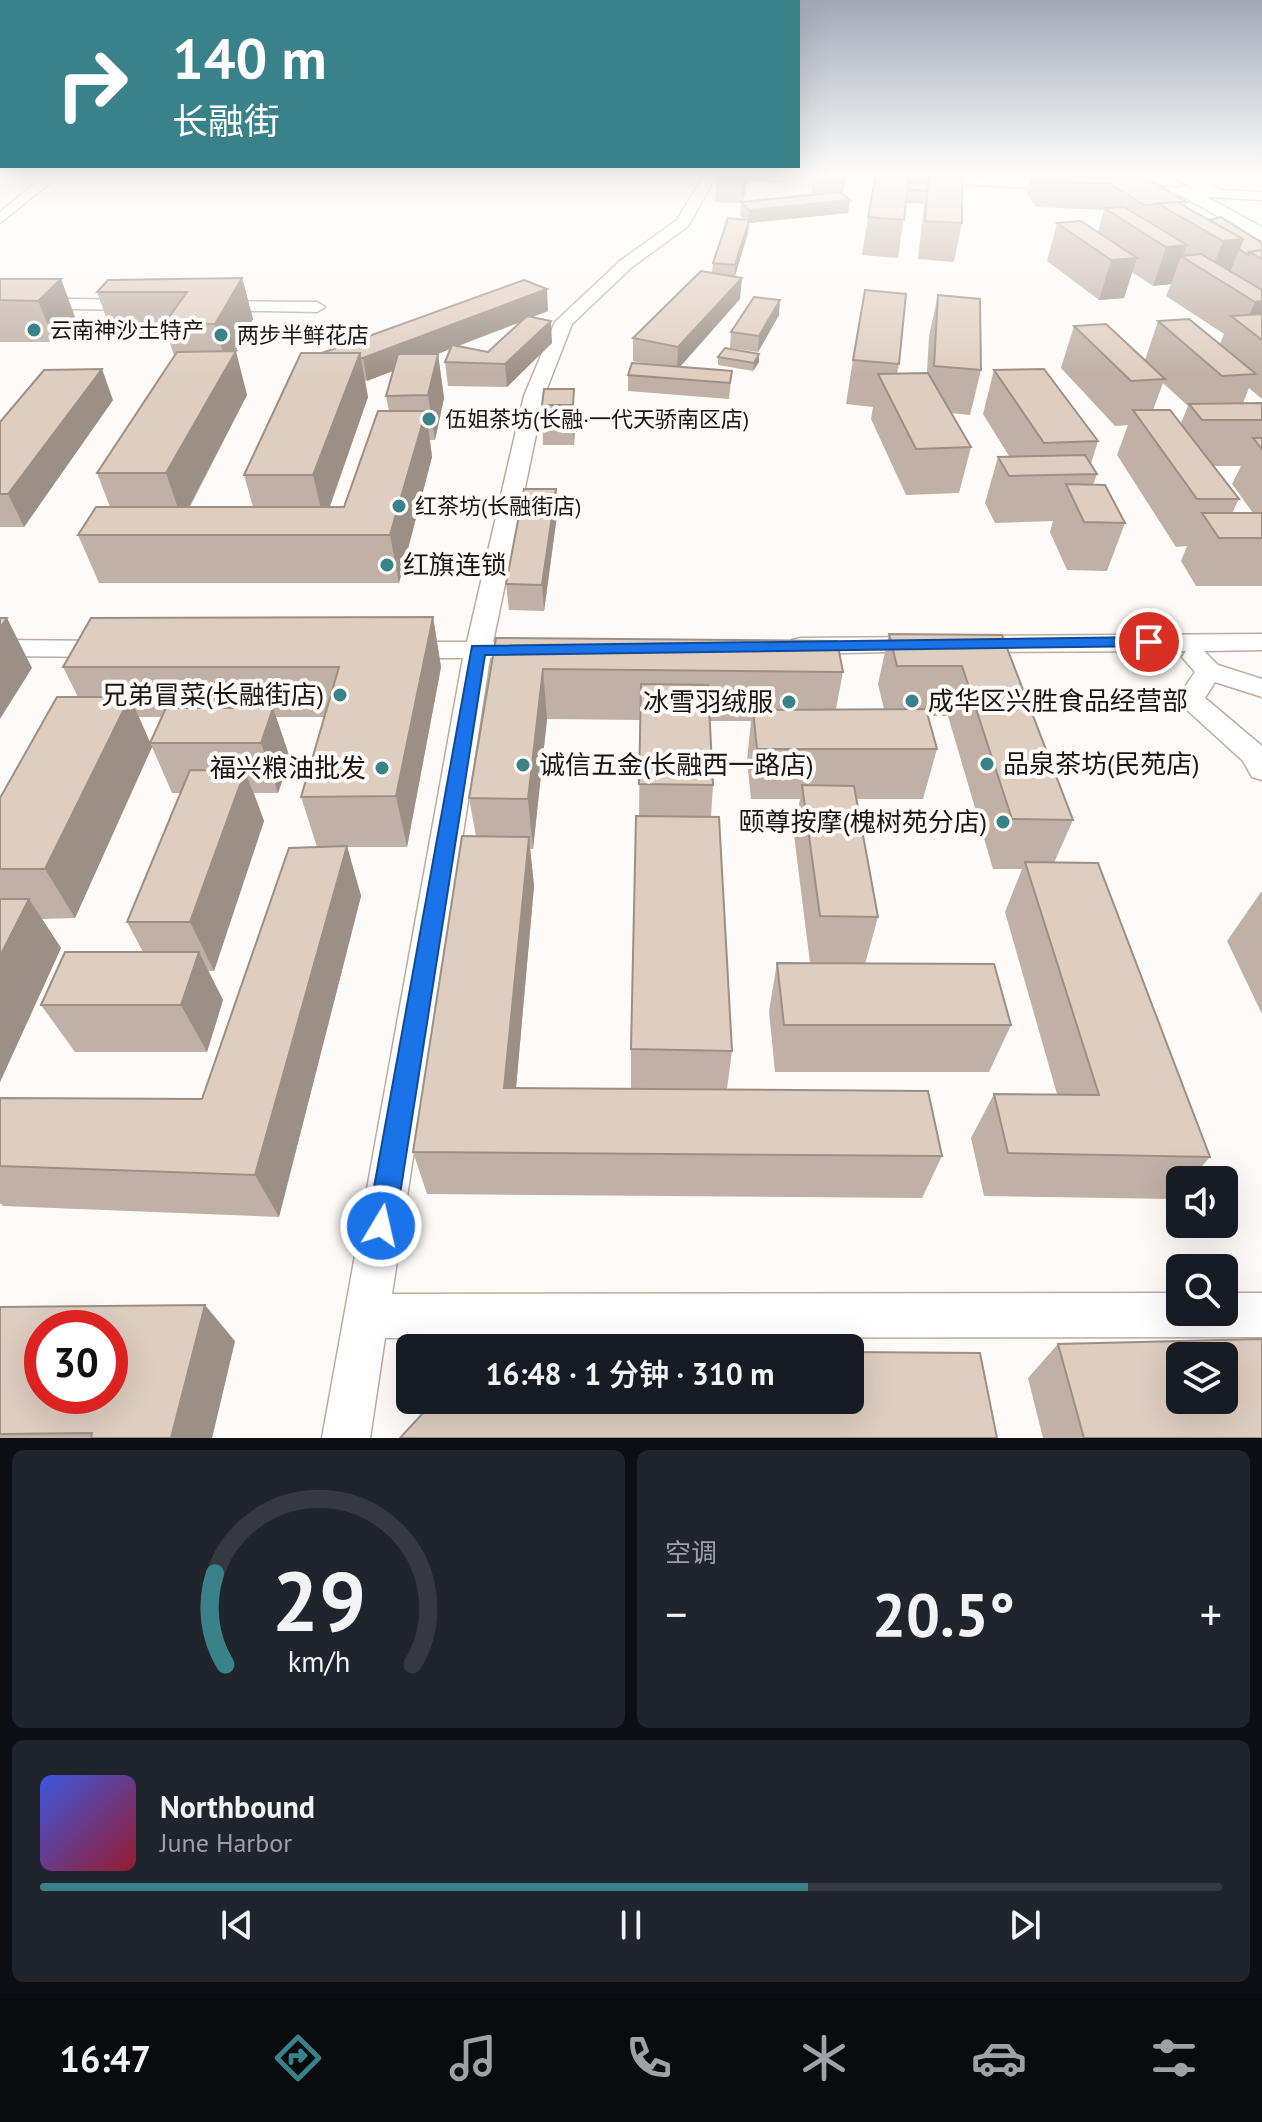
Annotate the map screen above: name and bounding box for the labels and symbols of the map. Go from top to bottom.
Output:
place label: 云南神沙土特产 [50,316,204,344]
marker: 云南神沙土特产 [25,321,43,339]
place label: 两步半鲜花店 [237,321,369,349]
marker: 两步半鲜花店 [212,326,230,344]
place label: 伍姐茶坊(长融·一代天骄南区店) [445,405,749,433]
marker: 伍姐茶坊(长融·一代天骄南区店) [420,410,438,428]
place label: 红茶坊(长融街店) [415,492,581,520]
marker: 红茶坊(长融街店) [390,497,408,515]
place label: 红旗连锁 [403,548,507,581]
marker: 红旗连锁 [378,556,396,574]
pin [1115,608,1183,676]
place label: 兄弟冒菜(长融街店) [101,678,324,711]
place label: 成华区兴胜食品经营部 [928,684,1188,717]
place label: 冰雪羽绒服 [643,685,773,718]
marker: 兄弟冒菜(长融街店) [331,686,349,704]
marker: 成华区兴胜食品经营部 [903,692,921,710]
marker: 冰雪羽绒服 [780,693,798,711]
place label: 品泉茶坊(民苑店) [1003,747,1200,780]
place label: 诚信五金(长融西一路店) [539,748,814,781]
place label: 福兴粮油批发 [210,751,366,784]
marker: 品泉茶坊(民苑店) [978,755,996,773]
marker: 诚信五金(长融西一路店) [514,756,532,774]
marker: 福兴粮油批发 [373,759,391,777]
place label: 颐尊按摩(槐树苑分店) [738,805,987,838]
marker: 颐尊按摩(槐树苑分店) [994,813,1012,831]
position arrow [339,1184,423,1268]
speed limit sign: 30 [24,1310,128,1414]

